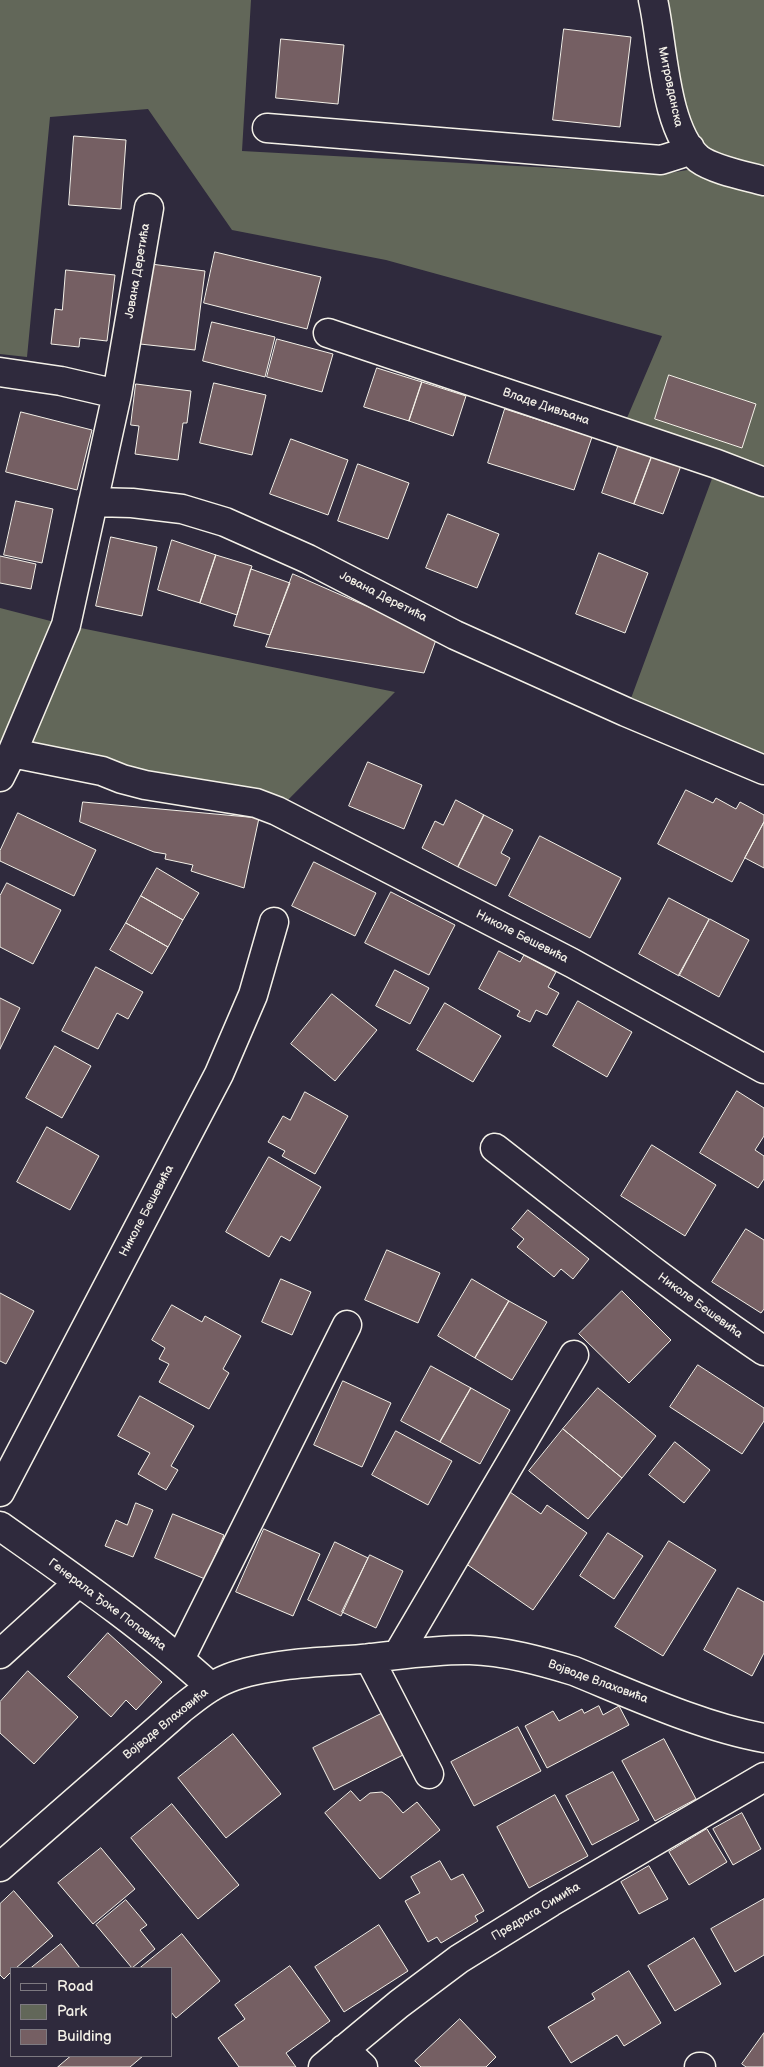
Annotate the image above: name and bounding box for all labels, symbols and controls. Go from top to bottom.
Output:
street label: Митровданска [654,45,686,129]
street label: Јована Деретића [123,222,153,320]
street label: Владе Дивљана [501,385,591,429]
street label: Јована Деретића [337,569,429,625]
street label: Николе Бешевића [473,908,571,966]
street label: Николе Бешевића [117,1163,177,1259]
street label: Николе Бешевића [655,1270,745,1342]
street label: Генерала Ђоке Поповића [45,1556,169,1654]
street label: Војводе Влаховића [546,1657,650,1707]
street label: Војводе Влаховића [121,1685,211,1763]
street label: Предрага Симића [489,1880,583,1944]
legend [10,1967,172,2057]
text: Road [57,1977,93,1996]
text: Park [57,2002,87,2021]
text: Building [57,2027,112,2046]

